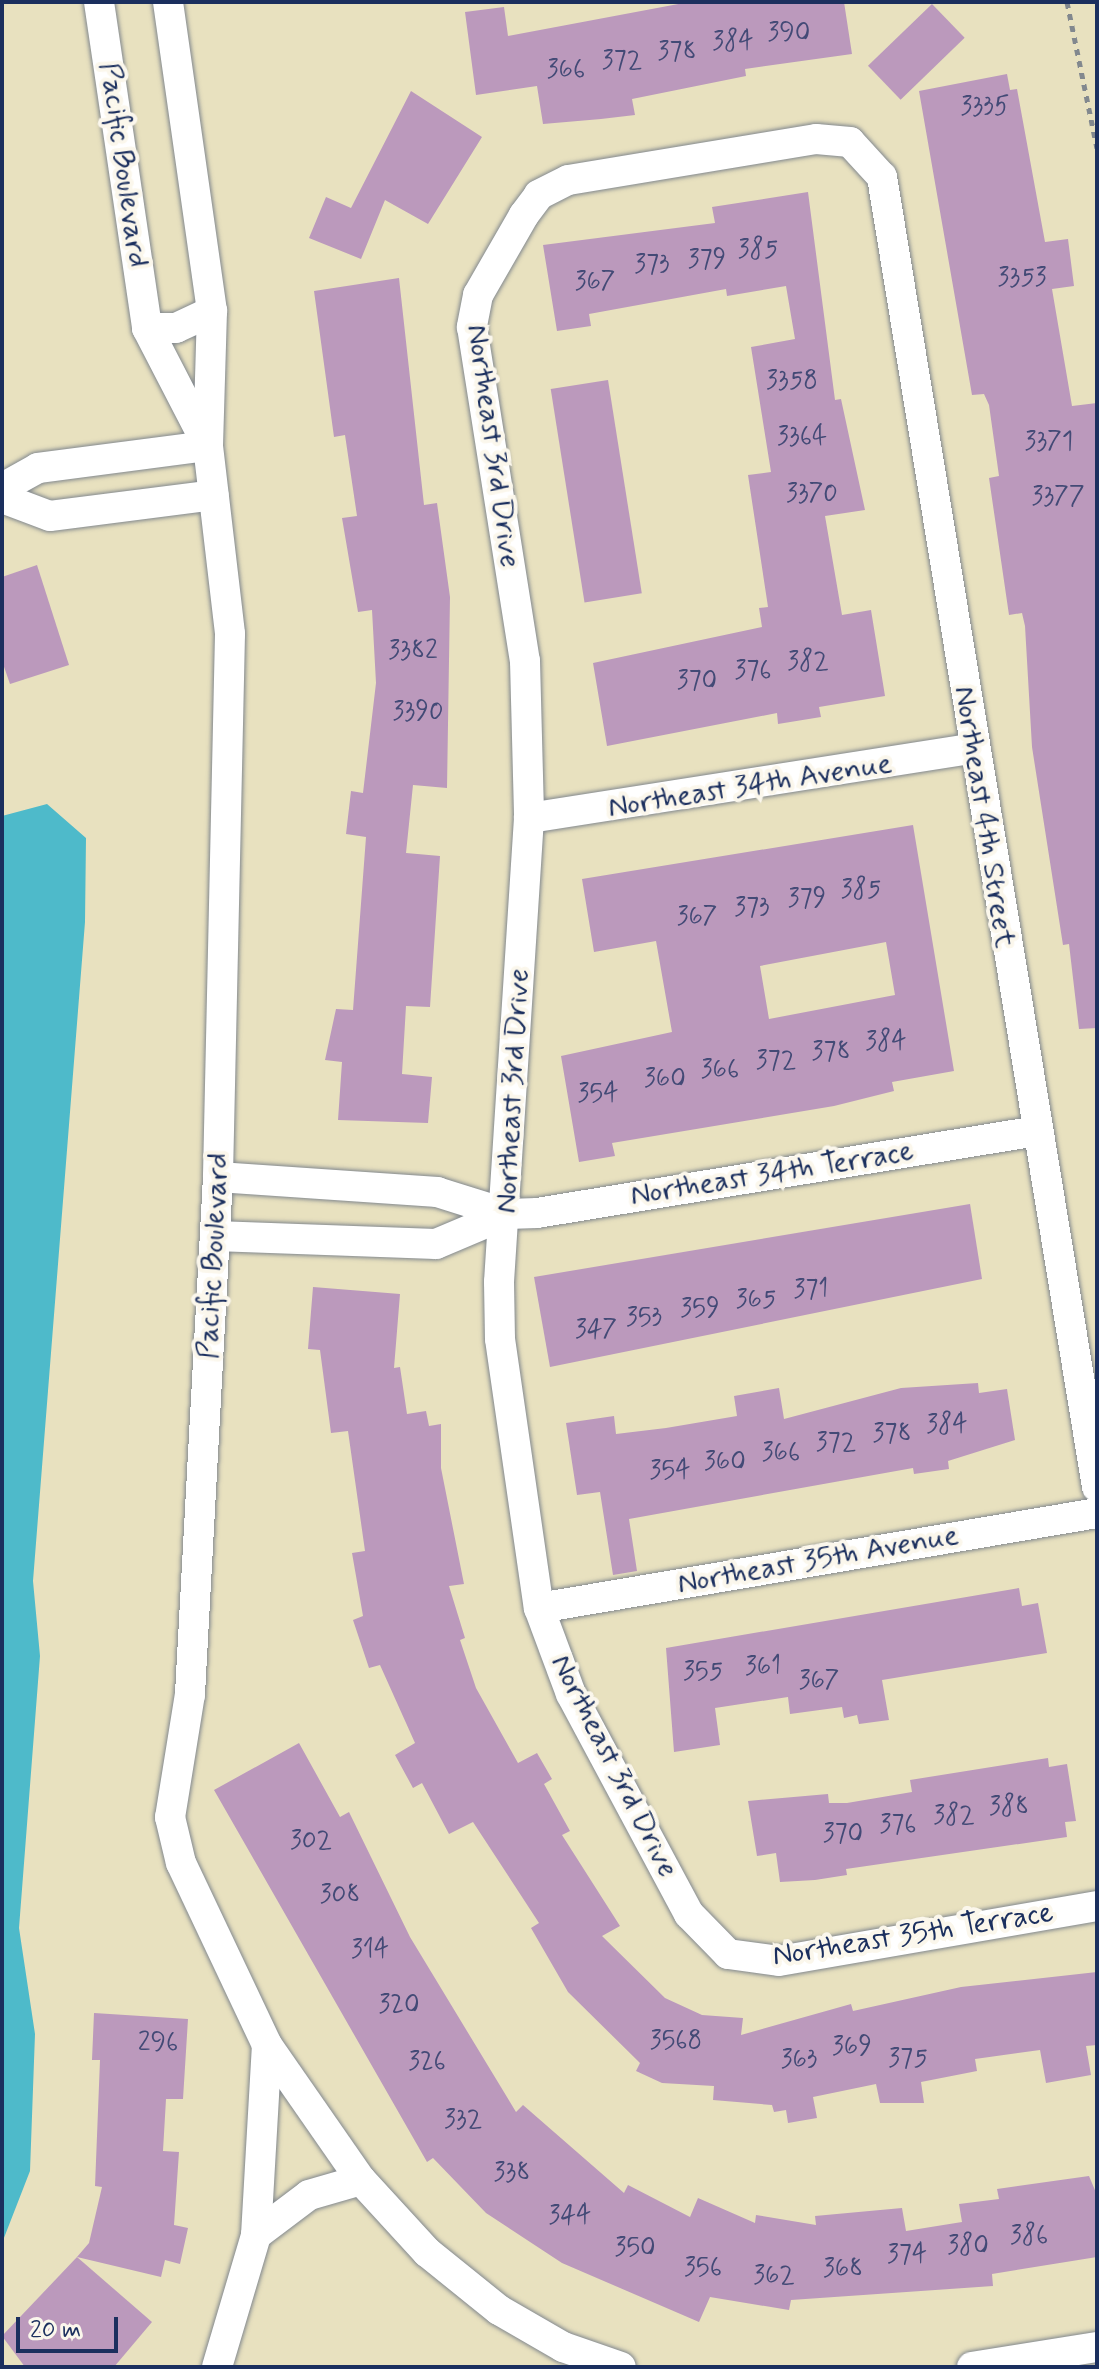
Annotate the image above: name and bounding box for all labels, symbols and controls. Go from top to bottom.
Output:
house number: 390 [768,18,810,50]
house number: 384 [712,27,754,59]
house number: 378 [658,37,696,69]
house number: 372 [602,46,642,78]
house number: 366 [547,55,585,87]
street label: Pacific Boulevard [91,60,155,270]
house number: 3335 [961,92,1009,124]
house number: 385 [738,235,778,267]
house number: 379 [688,245,726,277]
house number: 373 [634,250,670,282]
house number: 3353 [998,263,1046,295]
house number: 367 [575,267,615,299]
street label: Northeast 3rd Drive [458,323,528,569]
house number: 3358 [766,366,818,398]
house number: 3364 [777,422,827,454]
house number: 3371 [1025,427,1073,459]
house number: 3370 [786,479,838,511]
house number: 3377 [1031,482,1085,514]
house number: 3382 [388,636,438,668]
house number: 382 [787,647,829,679]
house number: 376 [734,656,772,688]
house number: 370 [677,666,717,698]
street label: Northeast 4th Street [946,684,1022,950]
house number: 3390 [393,697,443,729]
street label: Northeast 34th Avenue [605,746,895,826]
house number: 385 [841,875,881,907]
house number: 379 [788,884,826,916]
house number: 373 [734,893,770,925]
house number: 367 [677,902,717,934]
street label: Northeast 3rd Drive [489,969,537,1213]
house number: 384 [865,1027,907,1059]
house number: 378 [812,1037,850,1069]
house number: 372 [756,1046,796,1078]
house number: 366 [701,1055,739,1087]
house number: 360 [644,1064,686,1096]
house number: 354 [578,1079,618,1111]
street label: Northeast 34th Terrace [628,1134,916,1214]
street label: Pacific Boulevard [191,1152,237,1360]
house number: 371 [794,1275,828,1307]
house number: 365 [736,1285,776,1317]
house number: 359 [680,1294,720,1326]
house number: 353 [626,1303,662,1335]
house number: 347 [575,1315,617,1347]
house number: 384 [926,1410,968,1442]
house number: 378 [873,1419,911,1451]
house number: 372 [816,1428,856,1460]
house number: 366 [762,1438,800,1470]
house number: 360 [704,1447,746,1479]
house number: 354 [650,1456,690,1488]
street label: Northeast 35th Avenue [675,1518,961,1602]
street label: Northeast 3rd Drive [543,1650,685,1882]
house number: 361 [745,1652,781,1684]
house number: 355 [683,1657,723,1689]
house number: 367 [799,1666,839,1698]
house number: 388 [989,1792,1029,1824]
house number: 382 [933,1801,975,1833]
house number: 376 [879,1810,917,1842]
house number: 370 [823,1819,863,1851]
house number: 302 [290,1826,332,1858]
house number: 308 [320,1880,360,1912]
street label: Northeast 35th Terrace [770,1895,1056,1975]
house number: 314 [351,1935,389,1967]
house number: 320 [378,1990,420,2022]
house number: 3568 [650,2026,702,2058]
house number: 296 [138,2028,178,2060]
house number: 369 [832,2032,872,2064]
house number: 375 [888,2044,928,2076]
house number: 363 [781,2045,817,2077]
house number: 326 [408,2047,446,2079]
house number: 332 [444,2105,482,2137]
house number: 338 [494,2158,530,2190]
house number: 344 [549,2201,591,2233]
house number: 386 [1010,2221,1048,2253]
house number: 380 [947,2231,989,2263]
house number: 350 [614,2233,656,2265]
house number: 374 [887,2240,927,2272]
house number: 356 [684,2253,722,2285]
house number: 368 [823,2254,863,2286]
house number: 362 [753,2261,795,2293]
scale bar [20,2301,122,2351]
text: 20 m [30,2315,81,2346]

